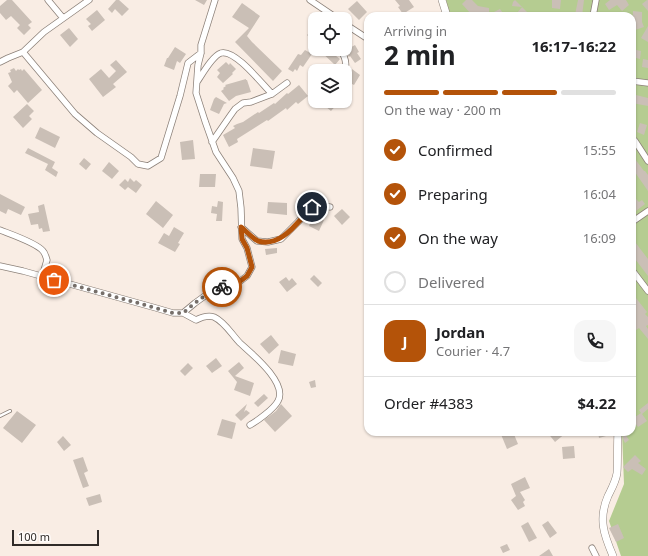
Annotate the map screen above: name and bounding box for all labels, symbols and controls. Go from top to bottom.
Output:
map controls [308,12,352,108]
button: locate [308,12,352,56]
text: Arriving in [384,22,447,40]
text: 16:17–16:22 [531,36,616,56]
text: 2 min [384,37,456,73]
button: layers [308,64,352,108]
text: On the way · 200 m [384,101,501,119]
icon: check [384,139,406,161]
text: Confirmed [418,140,493,160]
text: 15:55 [583,141,616,159]
icon: check [384,183,406,205]
text: Preparing [418,184,488,204]
text: 16:04 [583,185,616,203]
pin [295,190,329,224]
icon: home [301,196,323,218]
icon: check [384,227,406,249]
text: On the way [418,228,498,248]
text: 16:09 [583,229,616,247]
pin [37,263,71,297]
courier [202,267,242,307]
icon: bag [43,269,65,291]
text: Delivered [418,272,485,292]
icon: bike [211,276,233,298]
button: phone [574,320,616,362]
text: Jordan [436,322,485,342]
text: J [403,331,407,351]
text: Courier · 4.7 [436,342,510,360]
text: Order #4383 [384,393,473,413]
text: $4.22 [577,393,616,413]
scale bar [12,528,99,547]
text: 100 m [18,529,50,544]

